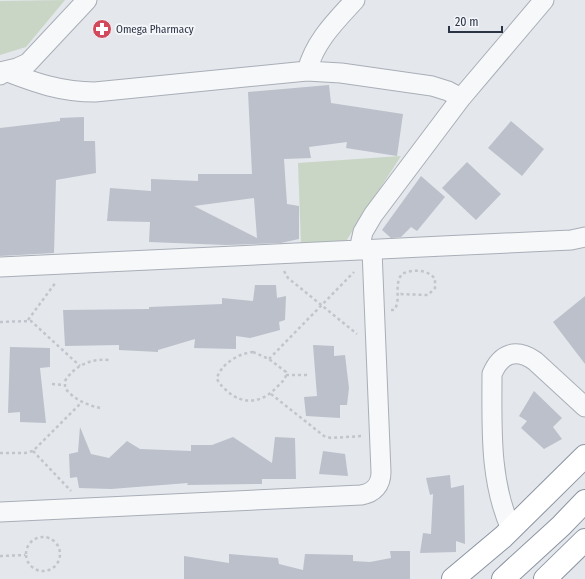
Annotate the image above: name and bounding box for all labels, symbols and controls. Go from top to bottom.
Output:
scale bar [449,8,502,34]
text: 20 m [455,15,479,29]
pharmacy icon: Omega Pharmacy [91,18,113,40]
place label: Omega Pharmacy [116,23,194,36]

